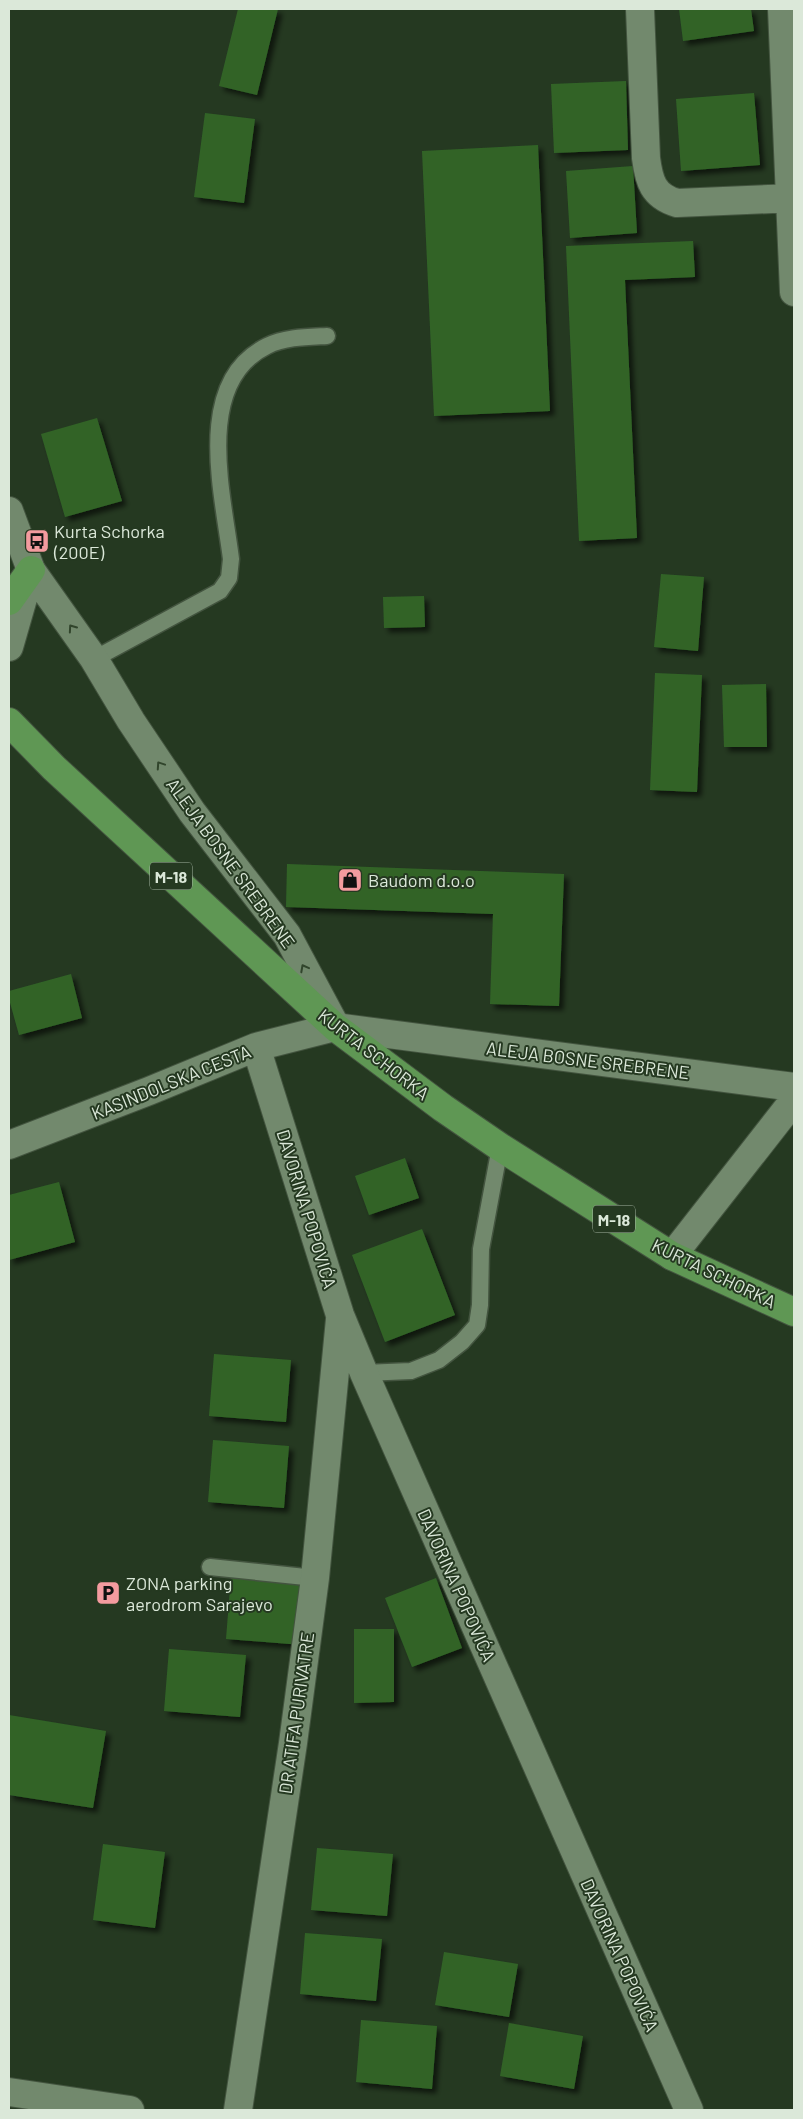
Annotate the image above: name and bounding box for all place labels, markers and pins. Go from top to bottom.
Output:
place label: Kurta Schorka (200E) [53,520,165,563]
bus stop icon: Kurta Schorka (200E) [24,528,50,554]
shop icon: Baudom d.o.o [337,867,363,893]
place label: Baudom d.o.o [368,869,475,891]
place label: ZONA parking aerodrom Sarajevo [126,1572,273,1615]
parking icon: ZONA parking aerodrom Sarajevo [95,1580,121,1606]

